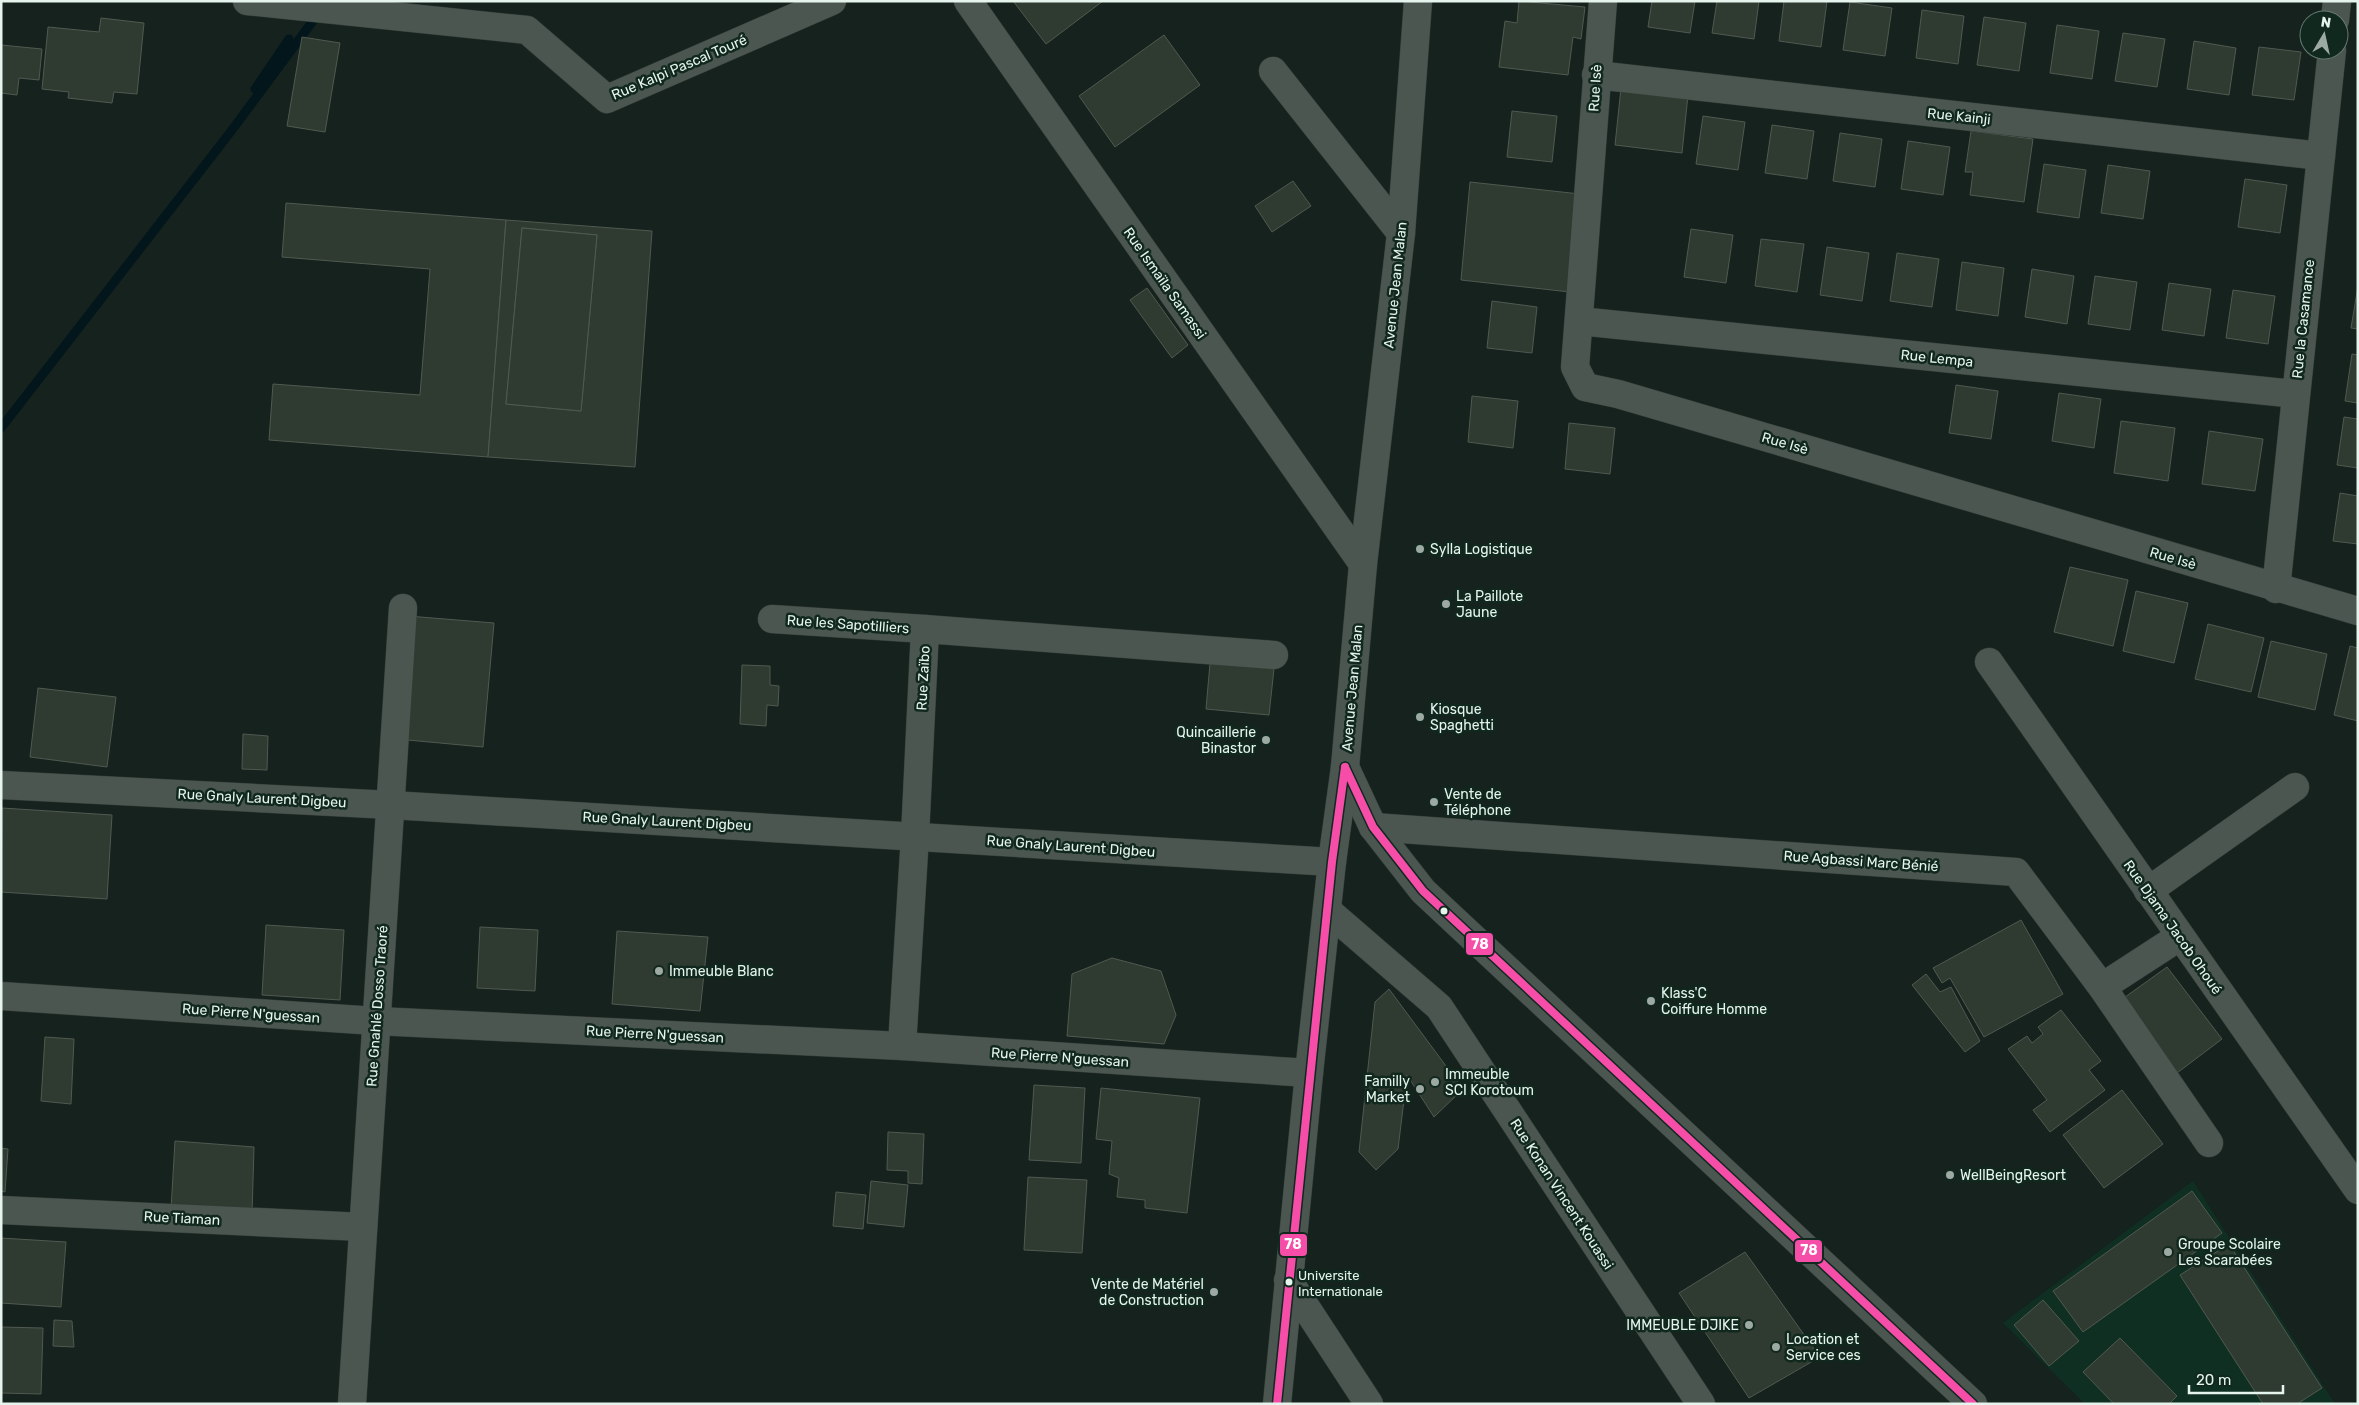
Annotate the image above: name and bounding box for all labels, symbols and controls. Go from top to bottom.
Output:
north arrow [2299,10,2349,60]
text: N [2320,13,2332,32]
street label: Rue Kalpi Pascal Touré [609,31,750,104]
street label: Rue Isè [1585,64,1606,112]
street label: Rue Kainji [1926,105,1992,128]
street label: Avenue Jean Malan [1380,221,1411,349]
street label: Rue Ismaïla Samassi [1120,224,1209,342]
street label: Rue la Casamance [2289,259,2318,379]
street label: Rue Lempa [1900,346,1974,371]
street label: Rue Isè [1760,429,1810,458]
place label: Sylla Logistique [1430,541,1533,558]
marker: Sylla Logistique [1414,543,1426,555]
street label: Rue Isè [2148,544,2198,573]
place label: La Paillote Jaune [1456,588,1523,621]
marker: La Paillote Jaune [1440,598,1452,610]
street label: Rue les Sapotilliers [786,612,910,637]
street label: Avenue Jean Malan [1338,624,1367,752]
street label: Rue Zaïbo [913,645,934,711]
place label: Kiosque Spaghetti [1430,701,1494,734]
marker: Kiosque Spaghetti [1414,711,1426,723]
place label: Quincaillerie Binastor [1176,724,1257,757]
marker: Quincaillerie Binastor [1260,734,1272,746]
street label: Rue Gnaly Laurent Digbeu [177,786,347,811]
place label: Vente de Téléphone [1444,786,1511,819]
marker: Vente de Téléphone [1428,796,1440,808]
street label: Rue Gnaly Laurent Digbeu [582,809,752,834]
street label: Rue Gnaly Laurent Digbeu [986,832,1156,861]
street label: Rue Agbassi Marc Bénié [1783,848,1939,875]
street label: Rue Djama Jacob Ohoué [2120,857,2225,998]
unlabelled marker [1439,906,1449,916]
street label: Rue Gnahlé Dosso Traoré [363,925,392,1087]
line badge: 78 [1465,932,1494,956]
text: 78 [1471,936,1489,953]
place label: Immeuble Blanc [669,963,774,980]
marker: Immeuble Blanc [653,965,665,977]
place label: Klass'C Coiffure Homme [1661,985,1767,1018]
marker: Klass'C Coiffure Homme [1645,995,1657,1007]
street label: Rue Pierre N'guessan [181,1000,321,1027]
street label: Rue Pierre N'guessan [585,1022,725,1047]
street label: Rue Pierre N'guessan [990,1044,1130,1071]
place label: Immeuble SCI Korotoum [1445,1066,1534,1099]
place label: Familly Market [1364,1073,1411,1106]
marker: Immeuble SCI Korotoum [1429,1076,1441,1088]
marker: Familly Market [1414,1083,1426,1095]
street label: Rue Konan Vincent Kouassi [1506,1116,1617,1273]
place label: WellBeingResort [1960,1167,2066,1184]
marker: WellBeingResort [1944,1169,1956,1181]
street label: Rue Tiaman [143,1208,221,1229]
line badge: 78 [1279,1233,1308,1257]
text: 78 [1284,1236,1302,1253]
place label: Groupe Scolaire Les Scarabées [2178,1236,2281,1269]
line badge: 78 [1794,1239,1823,1263]
text: 78 [1800,1242,1818,1259]
marker: Groupe Scolaire Les Scarabées [2162,1246,2174,1258]
place label: Universite Internationale [1298,1268,1383,1299]
place label: Vente de Matériel de Construction [1091,1276,1204,1309]
marker: Universite Internationale [1284,1277,1294,1287]
marker: Vente de Matériel de Construction [1208,1286,1220,1298]
place label: IMMEUBLE DJIKE [1626,1317,1739,1334]
marker: IMMEUBLE DJIKE [1743,1319,1755,1331]
place label: Location et Service ces [1786,1331,1861,1364]
marker: Location et Service ces [1770,1341,1782,1353]
scale bar [2189,1362,2283,1394]
text: 20 m [2196,1371,2231,1389]

